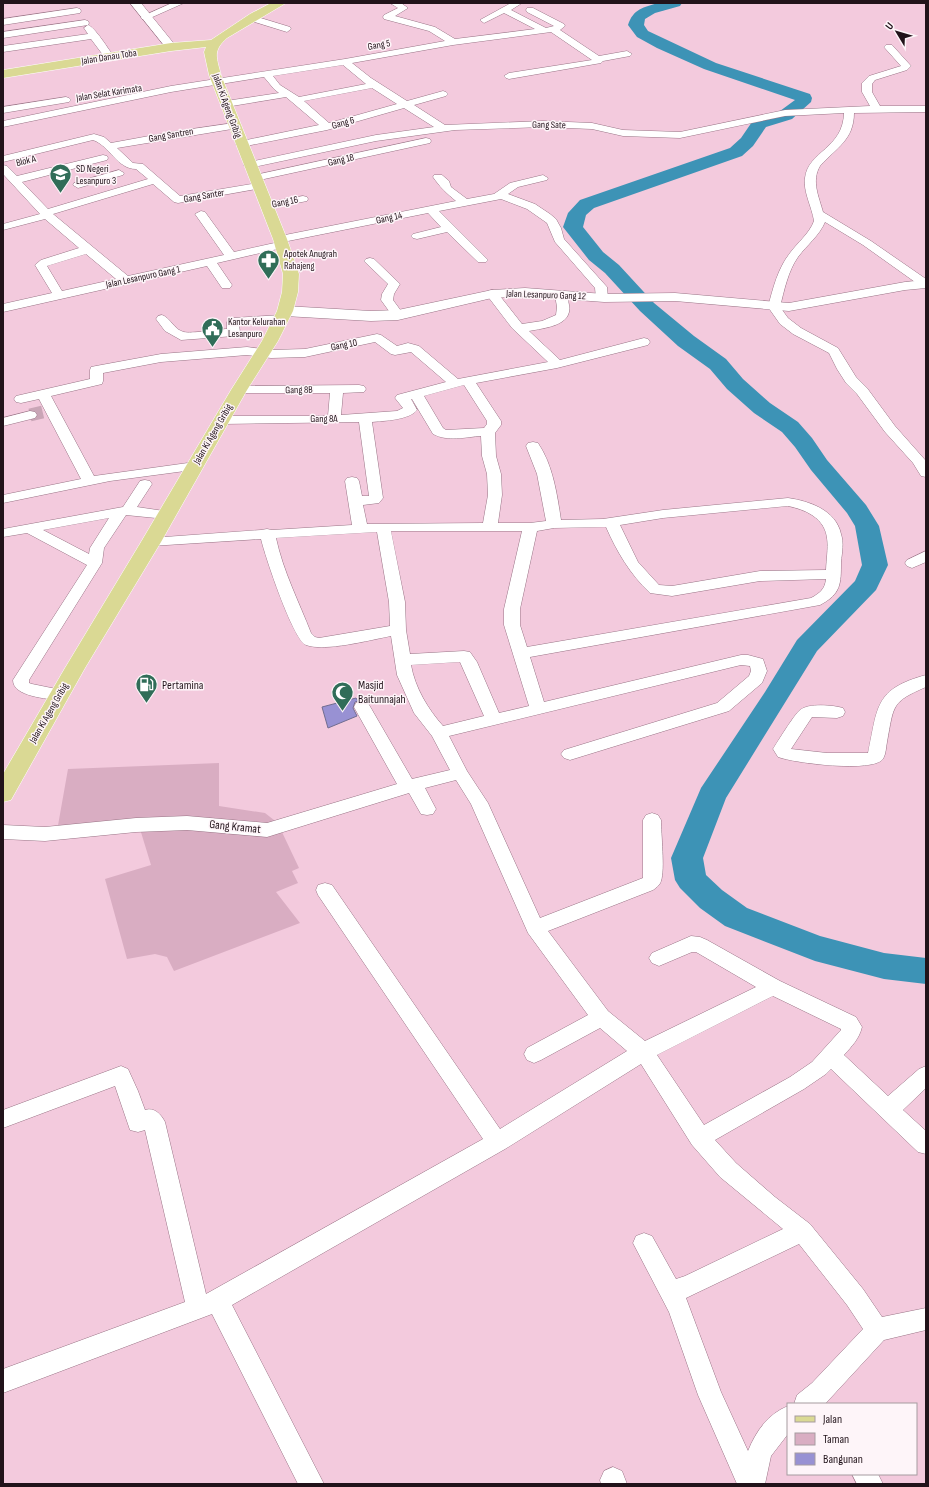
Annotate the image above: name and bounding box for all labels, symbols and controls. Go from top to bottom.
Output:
north arrow [877,12,917,52]
text: U [883,20,897,32]
street label: Gang 5 [367,37,391,53]
street label: Jalan Danau Toba [80,47,138,67]
street label: Jalan Ki Ageng Gribig [209,71,244,140]
street label: Jalan Selat Karimata [74,82,143,104]
street label: Gang 6 [330,114,356,132]
street label: Gang Sate [532,119,566,131]
street label: Gang Santren [148,125,194,145]
street label: Gang 18 [327,151,355,169]
street label: Blok A [15,153,38,169]
school or university icon: SD Negeri Lesanpuro 3 [47,162,73,195]
place label: SD Negeri Lesanpuro 3 [76,163,116,187]
street label: Gang Santer [183,187,225,205]
street label: Gang 16 [271,194,299,210]
street label: Gang 14 [375,209,403,227]
pharmacy icon: Apotek Anugrah Rahajeng [256,247,282,280]
place label: Apotek Anugrah Rahajeng [283,248,337,272]
street label: Jalan Lesanpuro Gang 1 [104,263,182,291]
street label: Jalan Lesanpuro Gang 12 [505,288,586,302]
public building icon: Kantor Kelurahan Lesanpuro [200,315,226,348]
place label: Kantor Kelurahan Lesanpuro [228,316,286,340]
street label: Gang 10 [330,337,358,353]
street label: Gang 8B [285,384,313,396]
street label: Jalan Ki Ageng Gribig [190,402,235,467]
street label: Gang 8A [310,413,338,425]
fuel station icon: Pertamina [133,672,159,705]
place label: Pertamina [162,678,204,693]
place label: Masjid Baitunnajah [358,678,406,707]
mosque icon: Masjid Baitunnajah [330,679,356,712]
street label: Jalan Ki Ageng Gribig [26,681,71,746]
street label: Gang Kramat [209,817,262,837]
legend [787,1403,917,1475]
text: Jalan [822,1412,842,1427]
text: Taman [823,1432,849,1447]
text: Bangunan [823,1452,863,1467]

